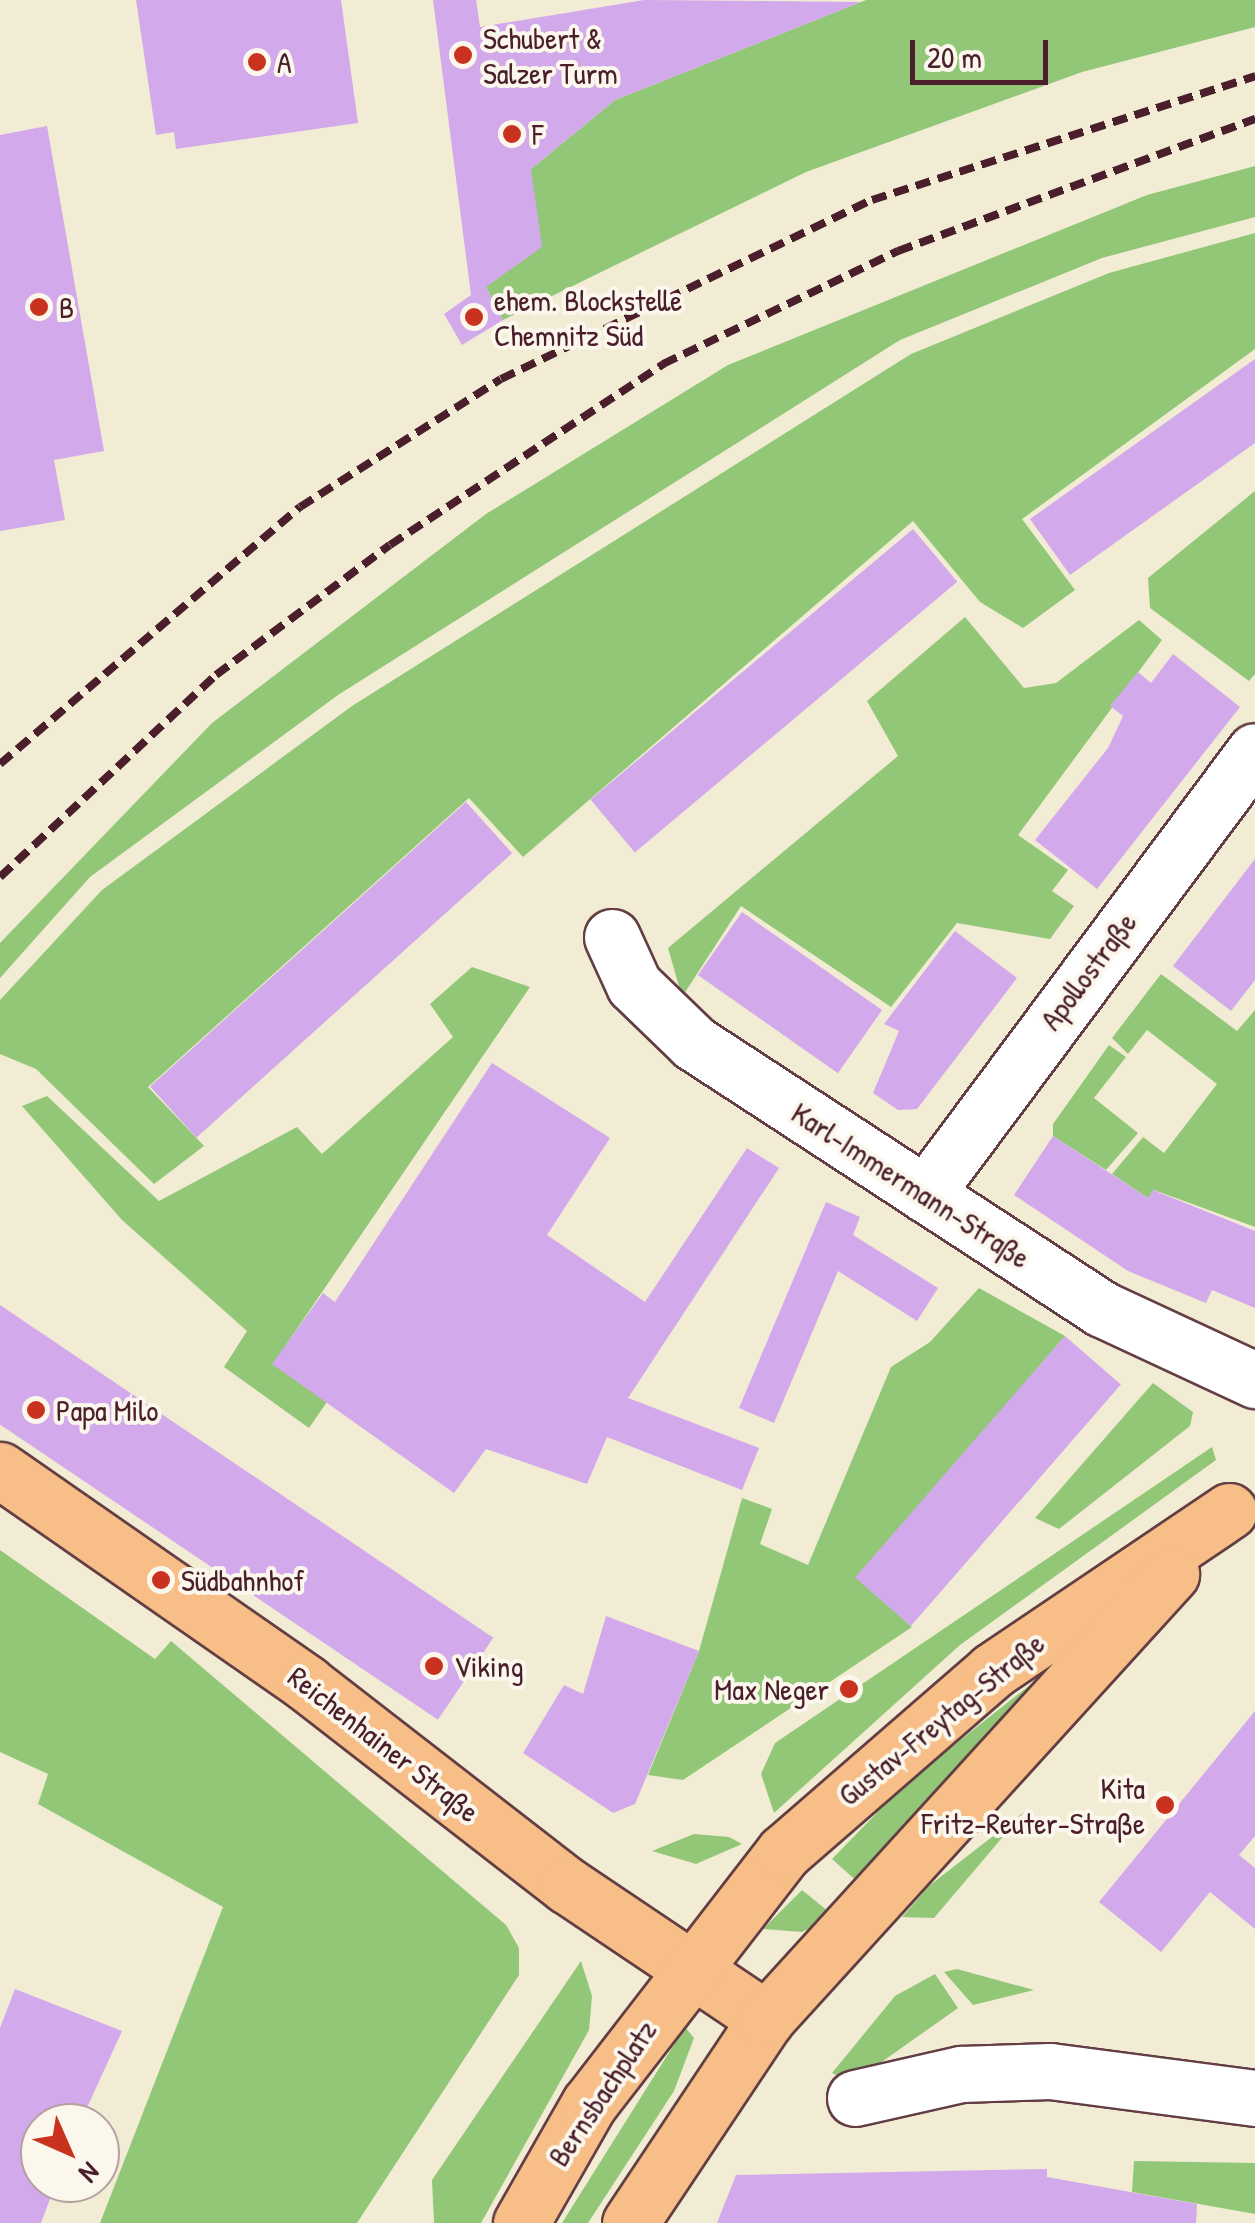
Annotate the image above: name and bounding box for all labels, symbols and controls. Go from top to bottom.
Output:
place label: Schubert & Salzer Turm [483,20,618,90]
scale bar [915,20,1052,82]
text: 20 m [927,37,982,77]
place label: A [277,44,292,80]
marker: Schubert & Salzer Turm [452,44,474,66]
marker: A [246,51,268,73]
place label: F [532,116,543,152]
marker: F [501,123,523,145]
place label: ehem. Blockstelle Chemnitz Süd [494,282,682,352]
place label: B [59,289,74,325]
marker: B [28,296,50,318]
marker: ehem. Blockstelle Chemnitz Süd [463,306,485,328]
street label: Apollostraße [1032,905,1144,1037]
street label: Karl-Immermann-Straße [785,1094,1037,1276]
place label: Papa Milo [56,1392,158,1428]
marker: Papa Milo [25,1399,47,1421]
place label: Südbahnhof [181,1562,304,1598]
marker: Südbahnhof [150,1569,172,1591]
street label: Gustav-Freytag-Straße [831,1625,1051,1813]
place label: Viking [454,1648,524,1684]
marker: Viking [423,1655,445,1677]
street label: Reichenhainer Straße [281,1658,487,1830]
place label: Max Neger [714,1671,829,1707]
marker: Max Neger [838,1678,860,1700]
place label: Kita Fritz-Reuter-Straße [922,1770,1145,1840]
marker: Kita Fritz-Reuter-Straße [1154,1794,1176,1816]
street label: Bernsbachplatz [540,2013,664,2173]
north arrow [20,2103,120,2203]
text: N [71,2154,109,2192]

